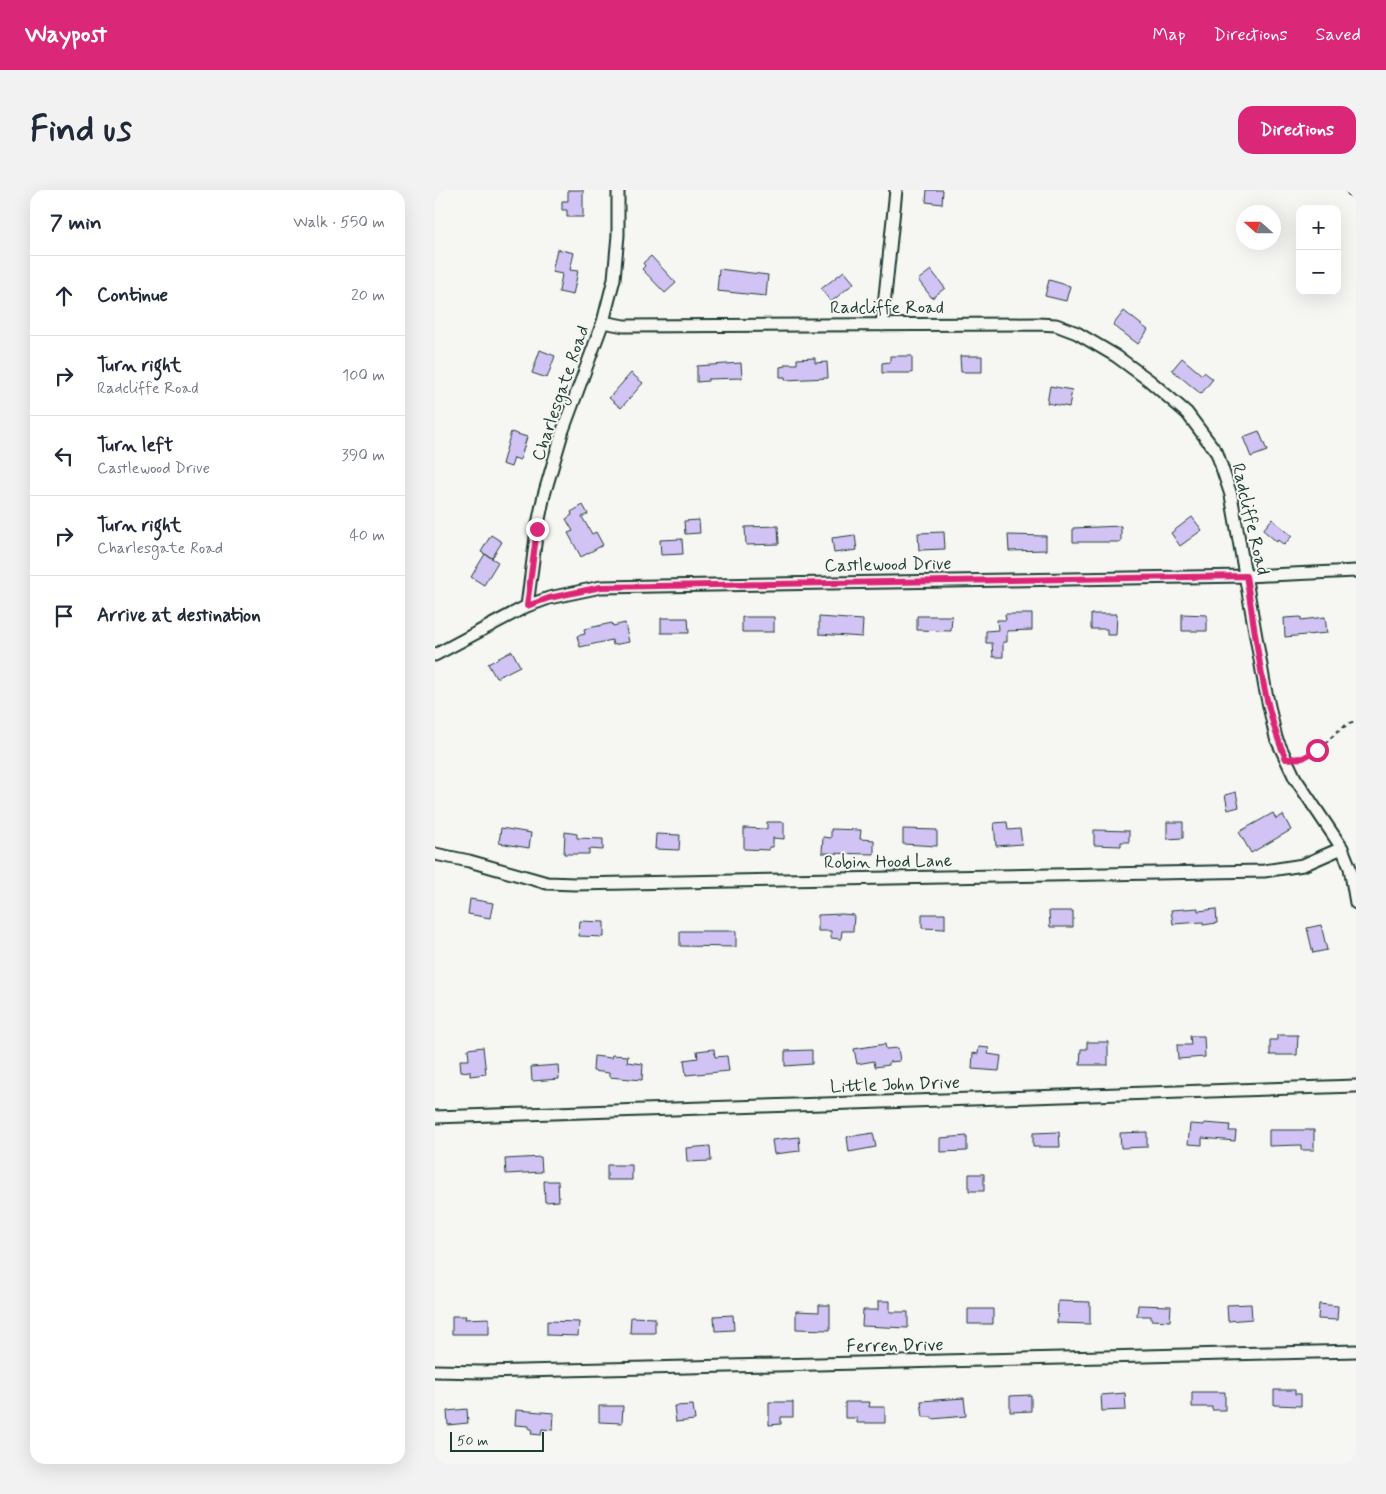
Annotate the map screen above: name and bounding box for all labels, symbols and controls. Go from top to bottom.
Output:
text: Waypost [25,20,107,51]
text: Map [1153,23,1186,47]
text: Directions [1214,23,1288,47]
text: Saved [1316,23,1361,47]
button: Directions [1238,106,1356,154]
text: Find us [30,107,132,153]
north arrow [1236,205,1281,250]
map controls [1296,205,1341,295]
button: + [1296,205,1341,250]
text: 7 min [50,209,102,237]
text: Walk · 550 m [293,212,385,233]
button: − [1296,250,1341,295]
icon: ahead [50,282,78,310]
text: Continue [97,283,168,308]
text: 20 m [351,285,385,306]
street label: Radcliffe Road [830,296,944,320]
street label: Charlesgate Road [526,322,596,465]
text: Turn right [97,353,181,378]
icon: right [50,362,78,390]
text: 100 m [342,365,385,386]
text: Radcliffe Road [97,378,199,399]
text: Turn left [97,433,173,458]
icon: left [50,442,78,470]
text: 390 m [342,445,385,466]
text: Castlewood Drive [97,458,210,479]
street label: Radcliffe Road [1225,461,1275,578]
text: Turn right [97,513,181,538]
route end [526,518,549,541]
icon: right [50,522,78,550]
text: 40 m [349,525,385,546]
text: Charlesgate Road [97,538,223,559]
street label: Castlewood Drive [824,552,952,578]
icon: arrive [50,602,78,630]
text: Arrive at destination [97,603,261,628]
route start [1306,739,1329,762]
street label: Robin Hood Lane [824,849,952,875]
street label: Little John Drive [830,1071,960,1099]
street label: Ferren Drive [846,1333,944,1359]
scale bar [450,1429,544,1452]
text: 50 m [457,1432,488,1450]

